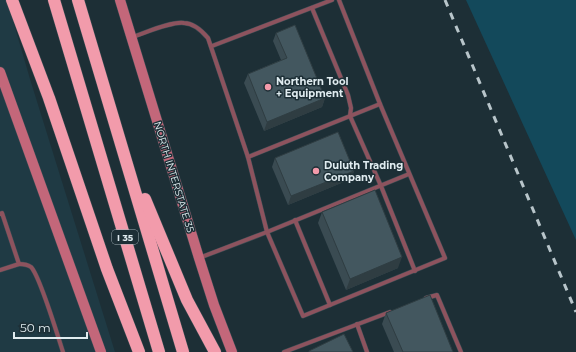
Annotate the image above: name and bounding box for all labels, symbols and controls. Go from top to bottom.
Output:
place label: Northern Tool + Equipment [276,75,348,100]
marker: Northern Tool + Equipment [263,82,273,92]
street label: NORTH INTERSTATE 35 [151,120,197,234]
place label: Duluth Trading Company [324,159,403,184]
marker: Duluth Trading Company [311,166,321,176]
road number: I 35 [112,230,138,244]
scale bar [14,314,87,340]
text: 50 m [20,320,51,335]

